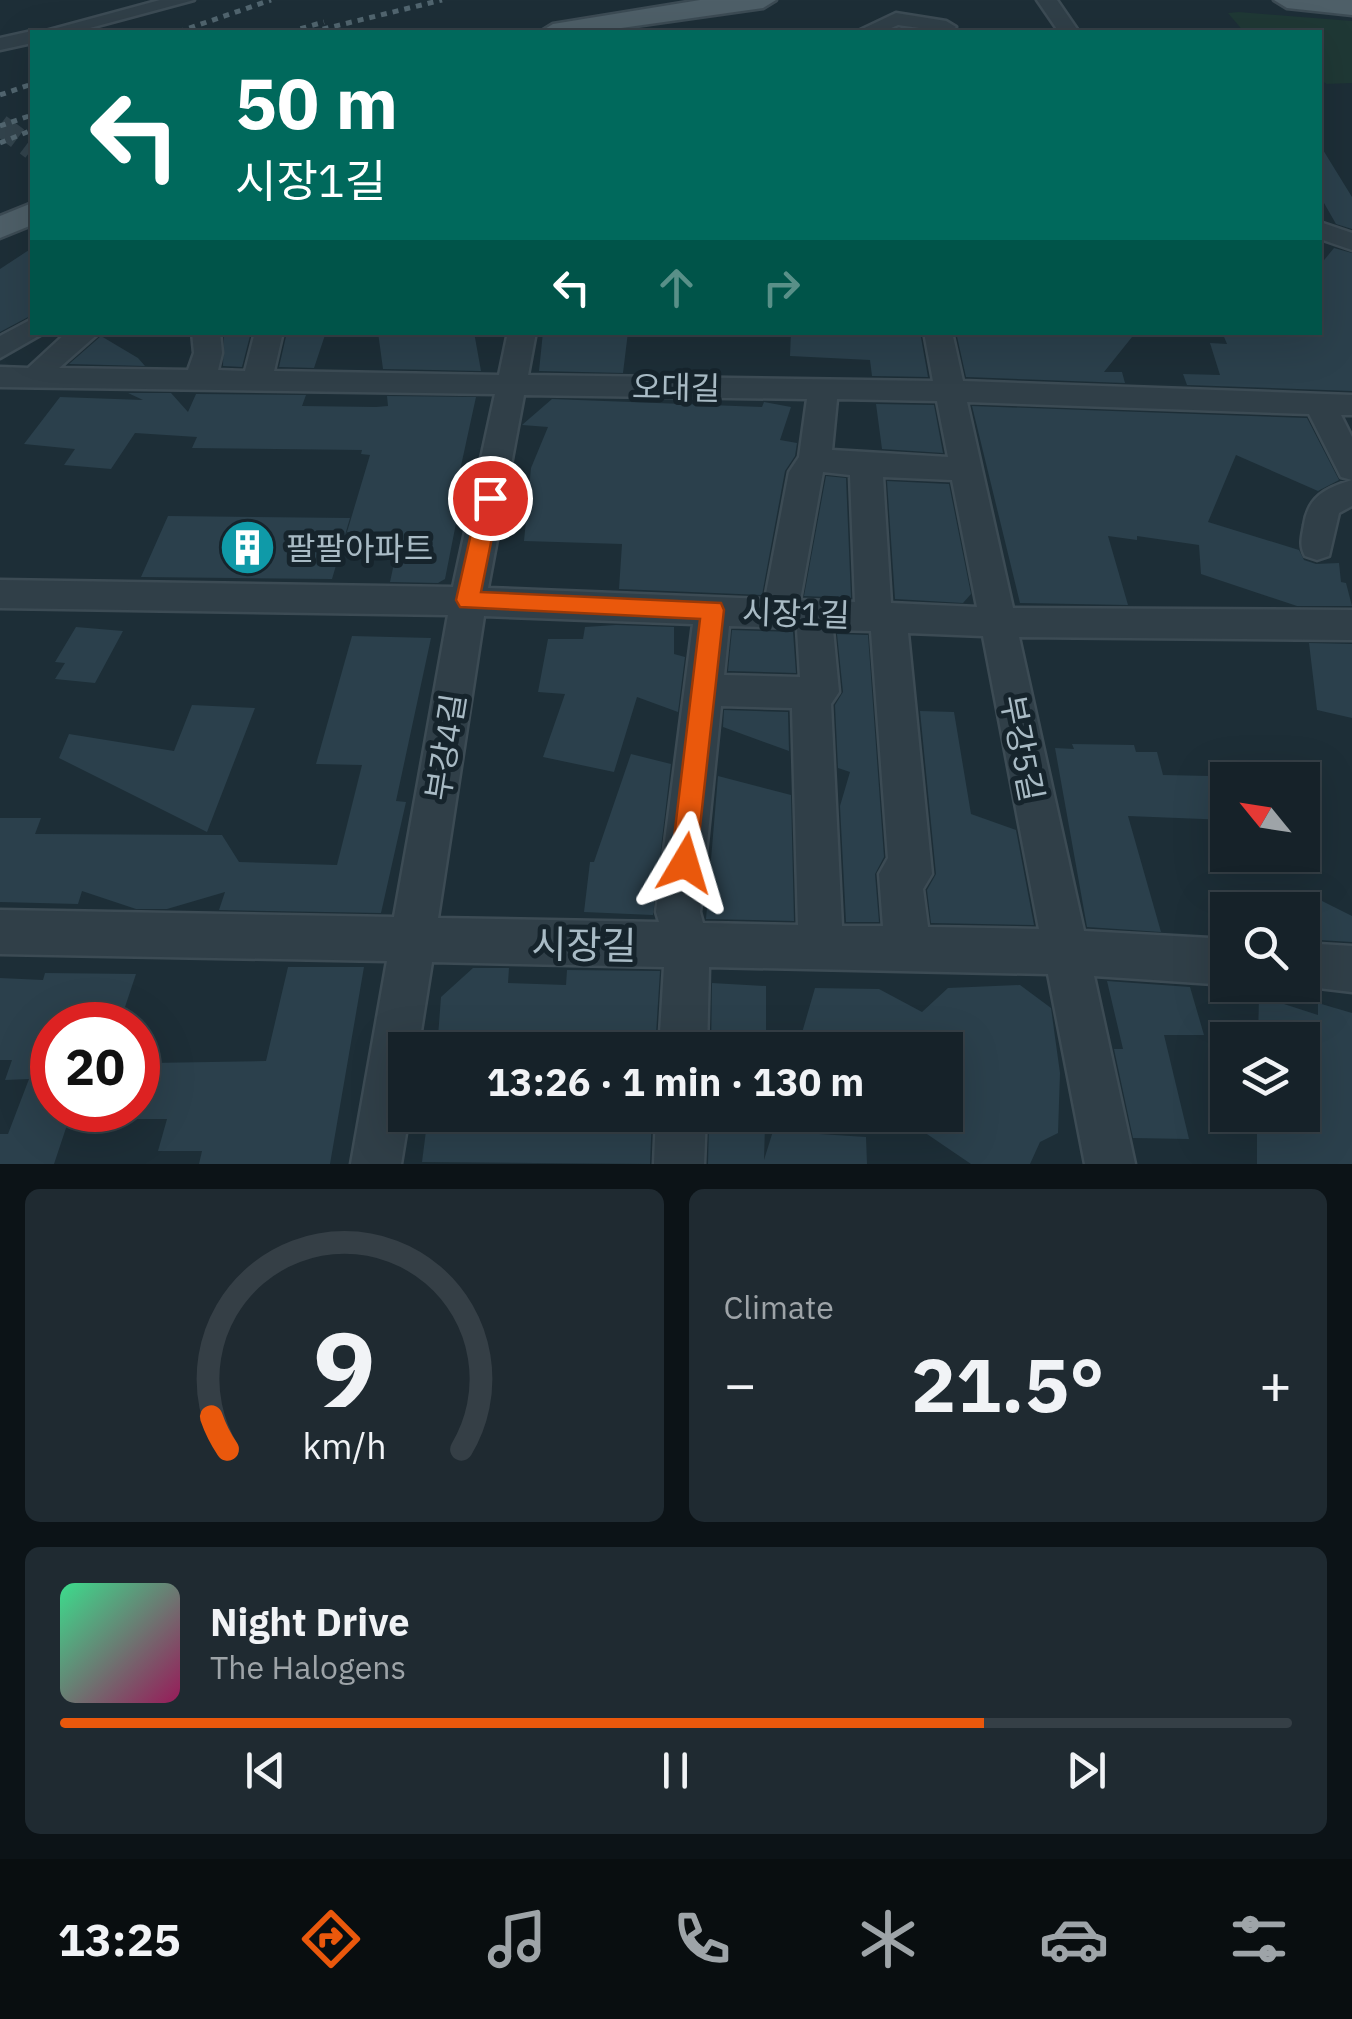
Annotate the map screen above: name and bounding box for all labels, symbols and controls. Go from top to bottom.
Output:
text: 50 m [235,57,398,148]
icon: left [70,70,200,200]
text: 시장1길 [235,151,386,209]
icon: left [544,260,599,315]
icon: ahead [649,260,704,315]
icon: right [754,260,809,315]
street label: 오대길 [631,365,721,409]
pin [448,456,533,541]
icon: arrive [463,471,518,526]
building icon: 팔팔아파트 [217,518,277,578]
place label: 팔팔아파트 [286,527,433,569]
street label: 시장1길 [742,590,850,636]
street label: 부강4길 [416,691,474,803]
street label: 부강5길 [992,691,1054,805]
north arrow [1210,762,1320,872]
map controls [1210,762,1320,1132]
position arrow [633,811,737,915]
button: search [1210,892,1320,1002]
street label: 시장길 [531,919,637,969]
speed limit sign: 20 [30,1002,160,1132]
button: layers [1210,1022,1320,1132]
text: 13:26 · 1 min · 130 m [487,1057,864,1106]
text: Climate [724,1286,834,1328]
text: 9 [313,1300,375,1436]
text: 21.5° [911,1335,1105,1433]
text: − [724,1348,757,1419]
text: + [1259,1348,1292,1419]
text: km/h [302,1422,386,1469]
text: Night Drive [210,1597,410,1646]
text: The Halogens [210,1646,406,1688]
icon: previous [238,1743,293,1798]
icon: pause [648,1743,703,1798]
icon: next [1059,1743,1114,1798]
icon: directions [296,1904,366,1974]
icon: music [482,1904,552,1974]
icon: phone [667,1904,737,1974]
icon: climate [853,1904,923,1974]
icon: car [1039,1904,1109,1974]
icon: filters [1224,1904,1294,1974]
text: 13:25 [58,1910,181,1968]

